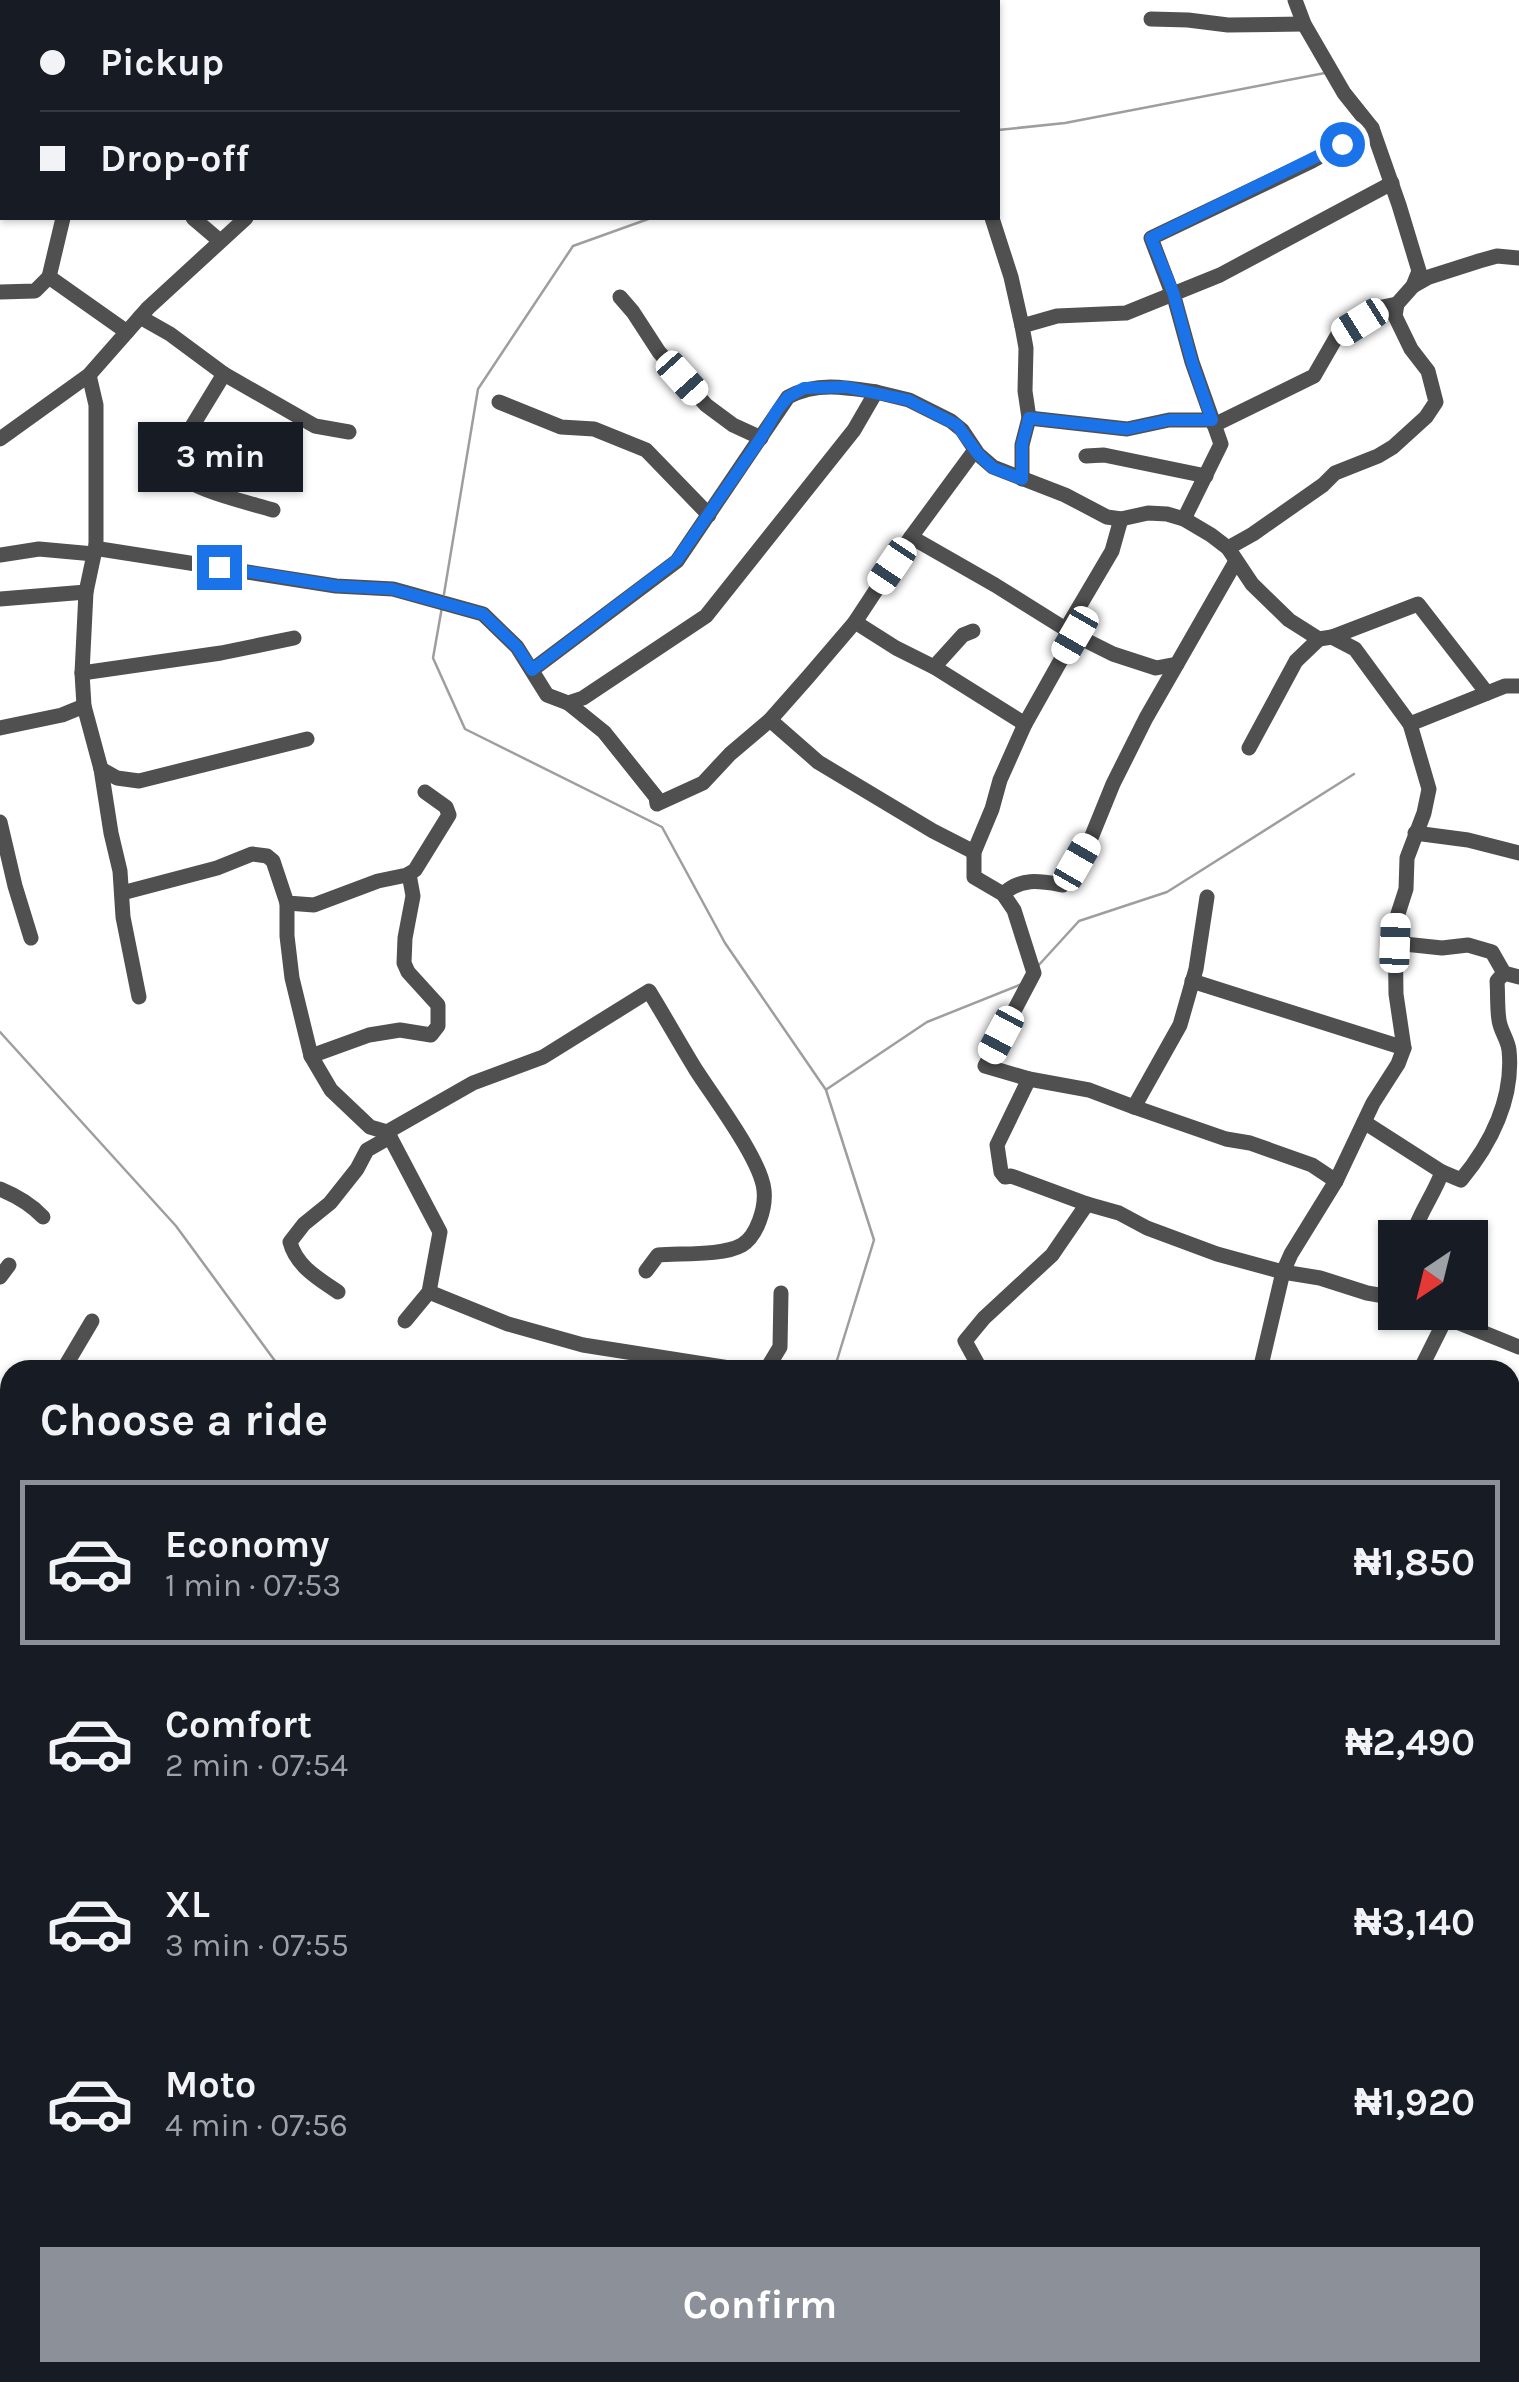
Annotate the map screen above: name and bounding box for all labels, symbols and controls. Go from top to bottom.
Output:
text: Pickup [100,40,224,85]
route start [1320,122,1365,167]
text: Drop-off [100,136,249,181]
car [1327,293,1393,351]
car [651,346,713,410]
callout: 3 min [136,422,302,492]
text: 3 min [176,438,265,475]
car [863,533,921,599]
route end [197,545,242,590]
car [1047,602,1103,668]
car [1049,829,1105,895]
car [1379,912,1411,974]
car [974,1001,1028,1069]
north arrow [1378,1220,1488,1330]
map controls [1378,1220,1488,1330]
text: Choose a ride [40,1394,328,1446]
icon: car [45,1518,135,1608]
text: Economy [165,1522,329,1567]
text: ₦1,850 [1354,1540,1475,1585]
text: 1 min · 07:53 [165,1567,341,1604]
icon: car [45,1698,135,1788]
text: Comfort [165,1702,312,1747]
text: ₦2,490 [1345,1720,1475,1765]
text: 2 min · 07:54 [165,1747,348,1784]
icon: car [45,1878,135,1968]
text: XL [165,1882,210,1927]
text: ₦3,140 [1354,1900,1475,1945]
text: 3 min · 07:55 [165,1927,349,1964]
icon: car [45,2058,135,2148]
text: Moto [165,2062,256,2107]
text: ₦1,920 [1354,2080,1475,2125]
text: 4 min · 07:56 [165,2107,348,2144]
button: Confirm [40,2247,1480,2362]

